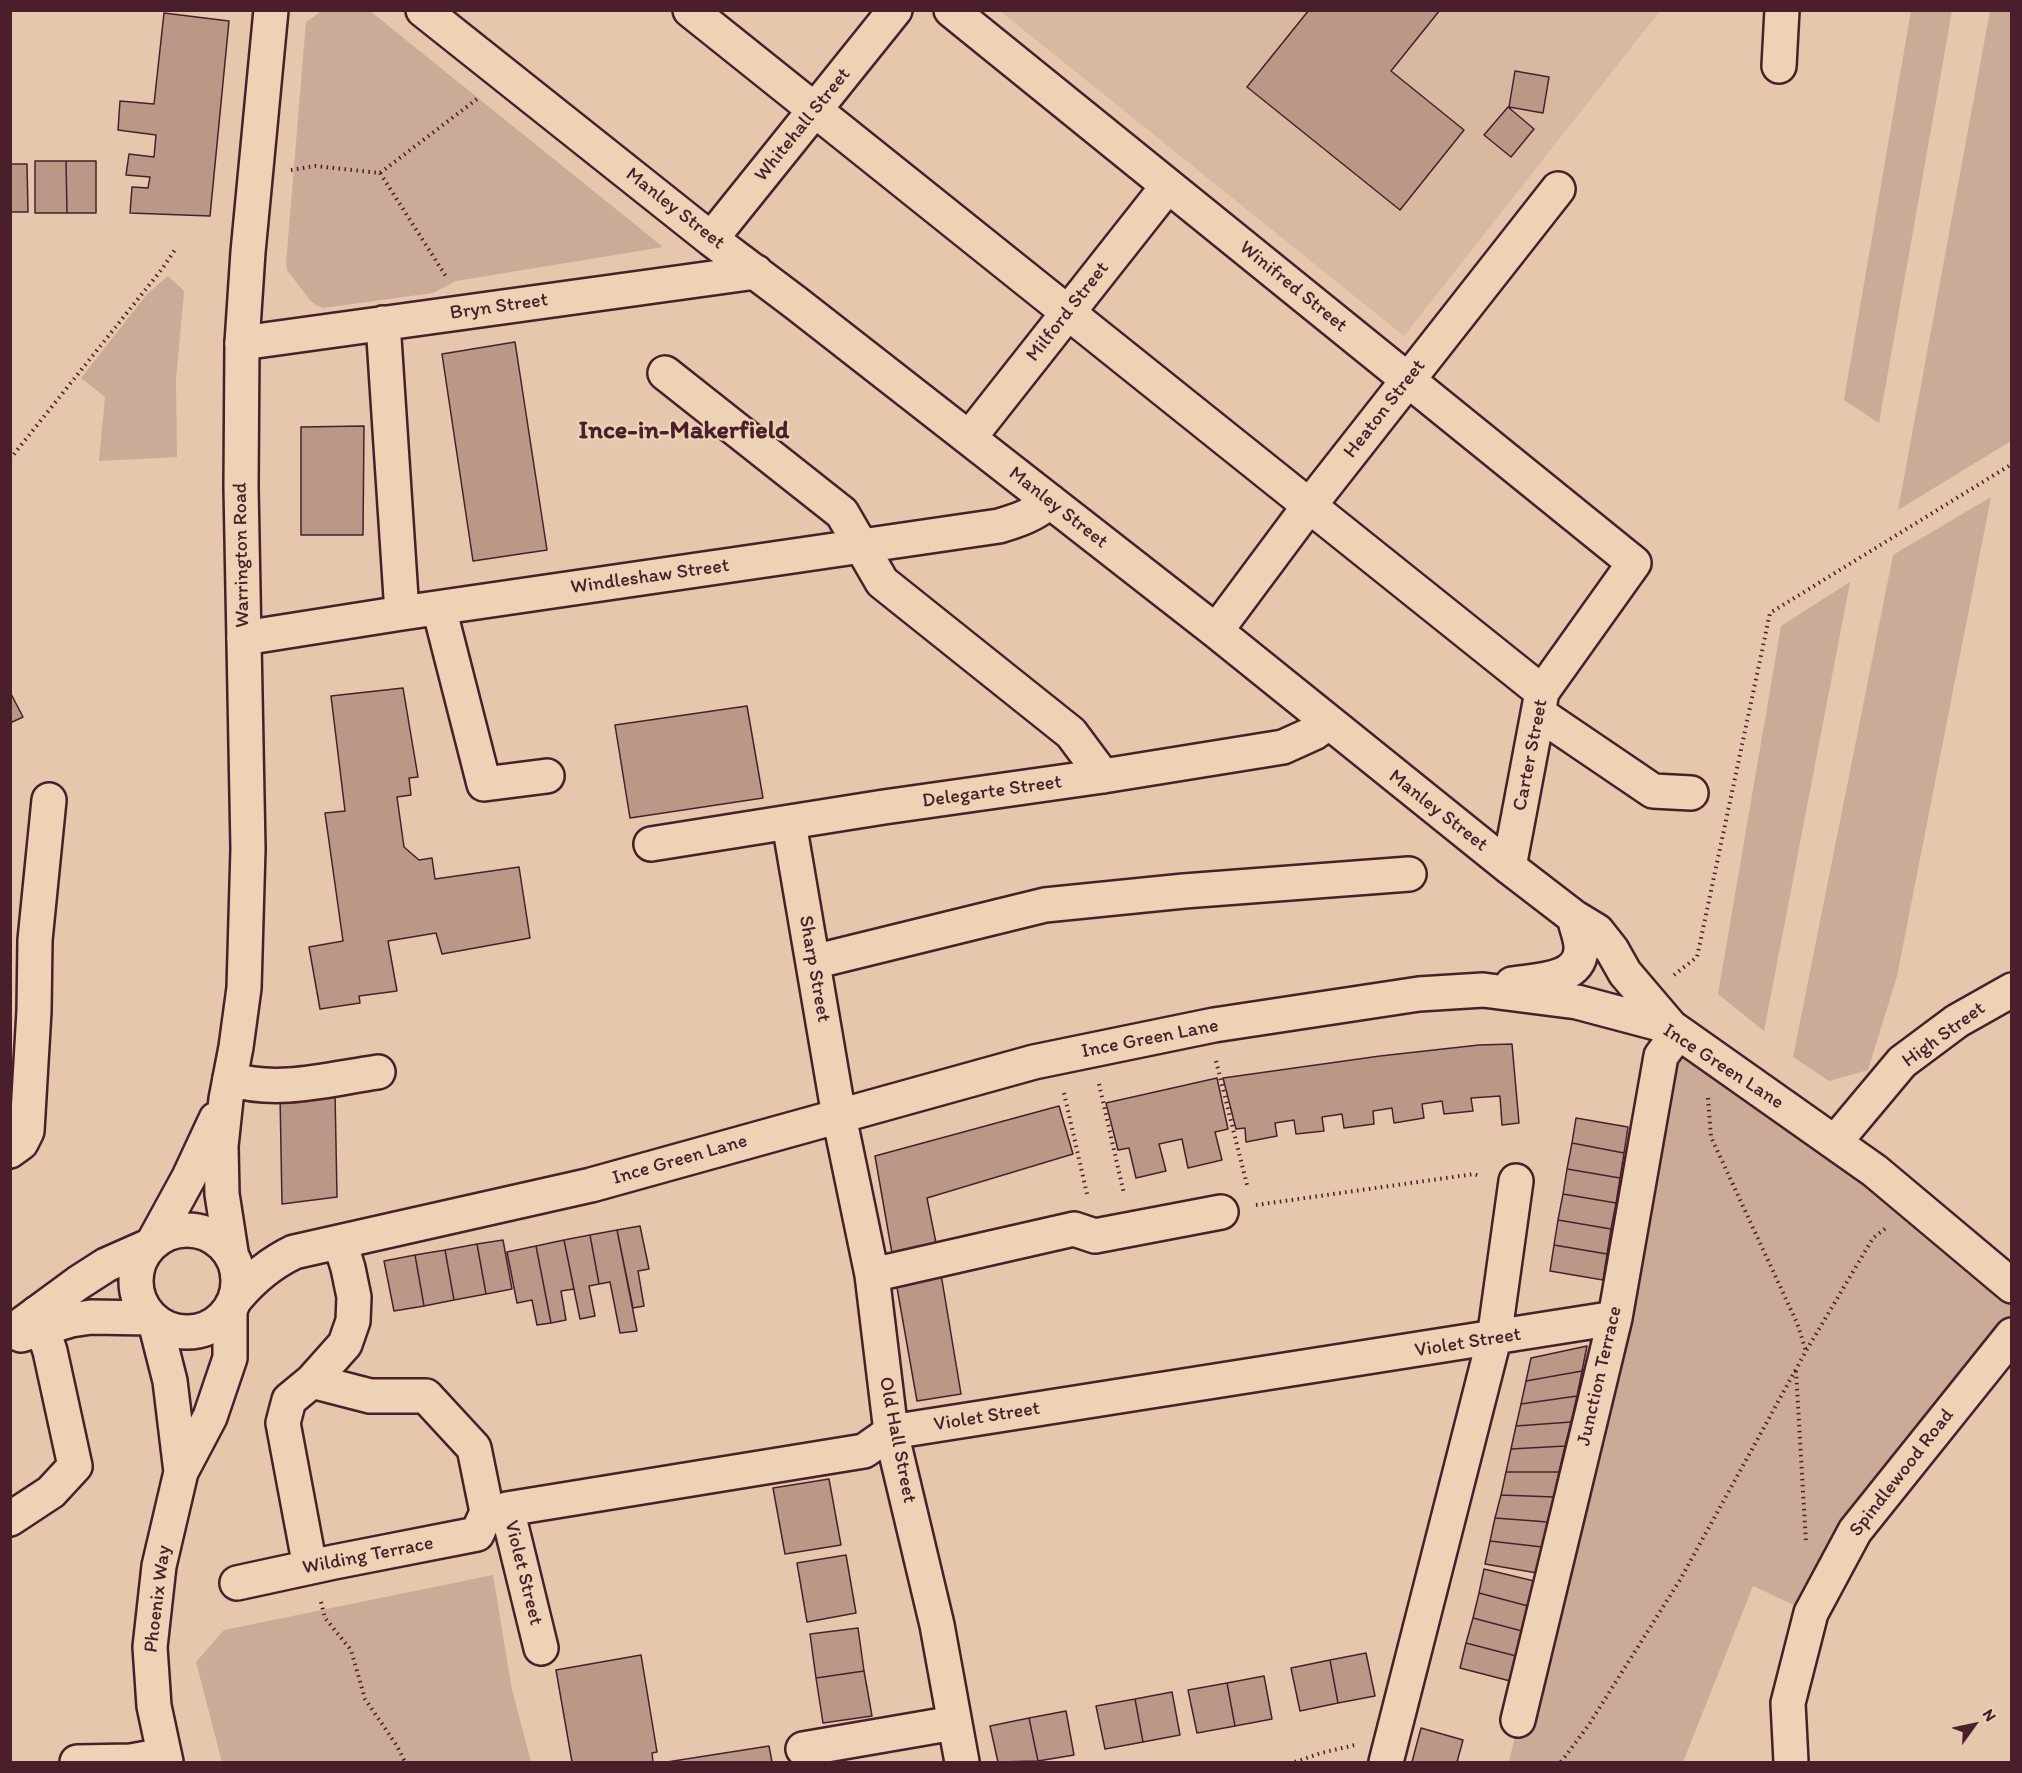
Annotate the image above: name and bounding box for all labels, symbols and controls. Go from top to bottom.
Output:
street label: Whitehall Street [750,63,856,187]
street label: Manley Street [621,163,729,255]
street label: Winifred Street [1234,236,1352,338]
street label: Milford Street [1021,257,1115,367]
street label: Bryn Street [448,288,550,326]
street label: Heaton Street [1339,355,1431,463]
district label: Ince-in-Makerfield [579,415,789,447]
street label: Manley Street [1004,462,1112,554]
street label: Warrington Road [229,482,255,628]
street label: Windleshaw Street [569,554,731,600]
street label: Carter Street [1508,697,1554,813]
street label: Manley Street [1384,765,1492,857]
street label: Delegarte Street [921,770,1063,814]
street label: Sharp Street [793,914,835,1024]
street label: High Street [1898,997,1990,1073]
street label: Ince Green Lane [1079,1014,1221,1064]
street label: Ince Green Lane [1658,1019,1788,1115]
street label: Ince Green Lane [610,1129,750,1191]
street label: Junction Terrace [1572,1304,1628,1448]
street label: Violet Street [1413,1323,1523,1363]
street label: Old Hall Street [873,1375,921,1505]
street label: Violet Street [932,1397,1042,1437]
street label: Spindlewood Road [1844,1404,1960,1542]
street label: Violet Street [498,1518,548,1628]
street label: Wilding Terrace [300,1532,436,1580]
street label: Phoenix Way [140,1544,176,1654]
north arrow [1944,1695,2004,1755]
text: N [1979,1705,2000,1725]

